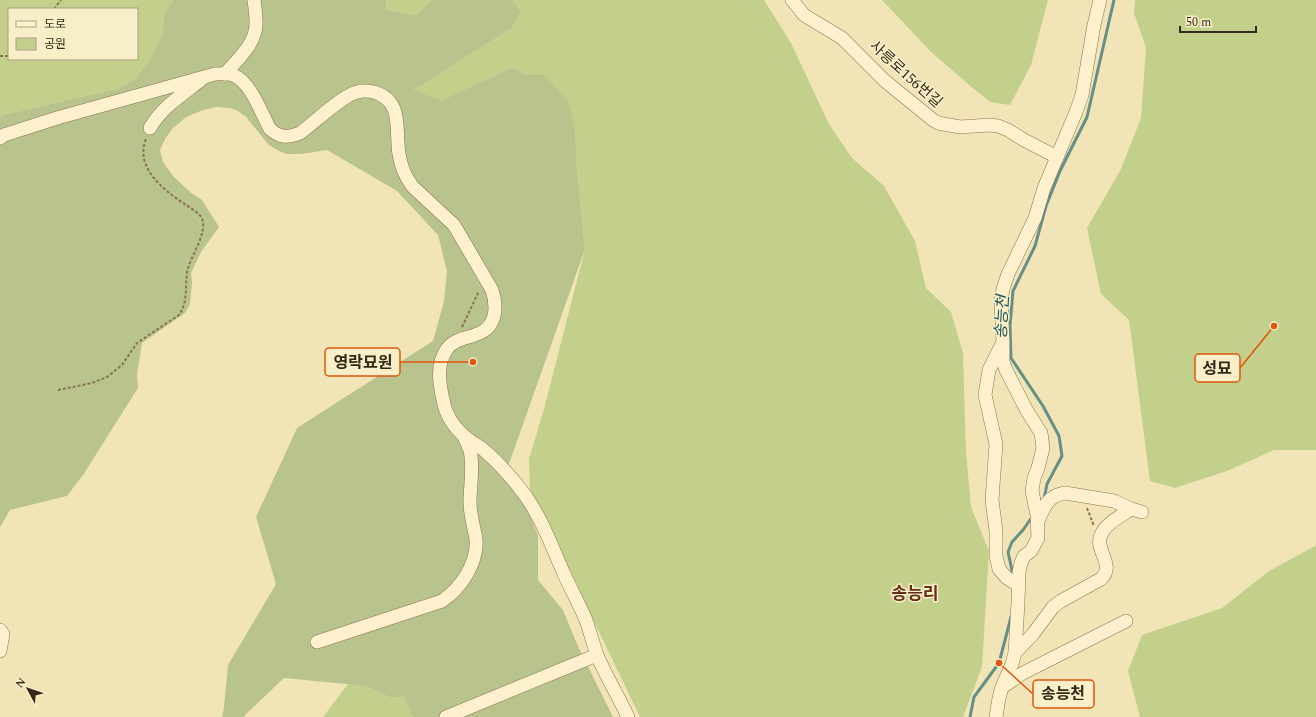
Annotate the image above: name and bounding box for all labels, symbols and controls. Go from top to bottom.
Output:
legend [8,8,138,60]
scale bar [1180,8,1256,34]
text: 50 m [1186,13,1211,32]
text: 도로 [44,15,66,34]
text: 공원 [44,35,66,54]
street label: 사릉로156번길 [864,35,947,114]
water label: 송능천 [989,292,1015,340]
callout: 영락묘원 [325,348,400,376]
text: 영락묘원 [334,351,392,375]
callout: 성묘 [1195,354,1240,382]
text: 성묘 [1202,357,1232,381]
district label: 송능리 [892,581,938,607]
north arrow [8,669,48,709]
text: N [11,674,30,692]
callout: 송능천 [1033,680,1094,708]
text: 송능천 [1041,682,1085,706]

